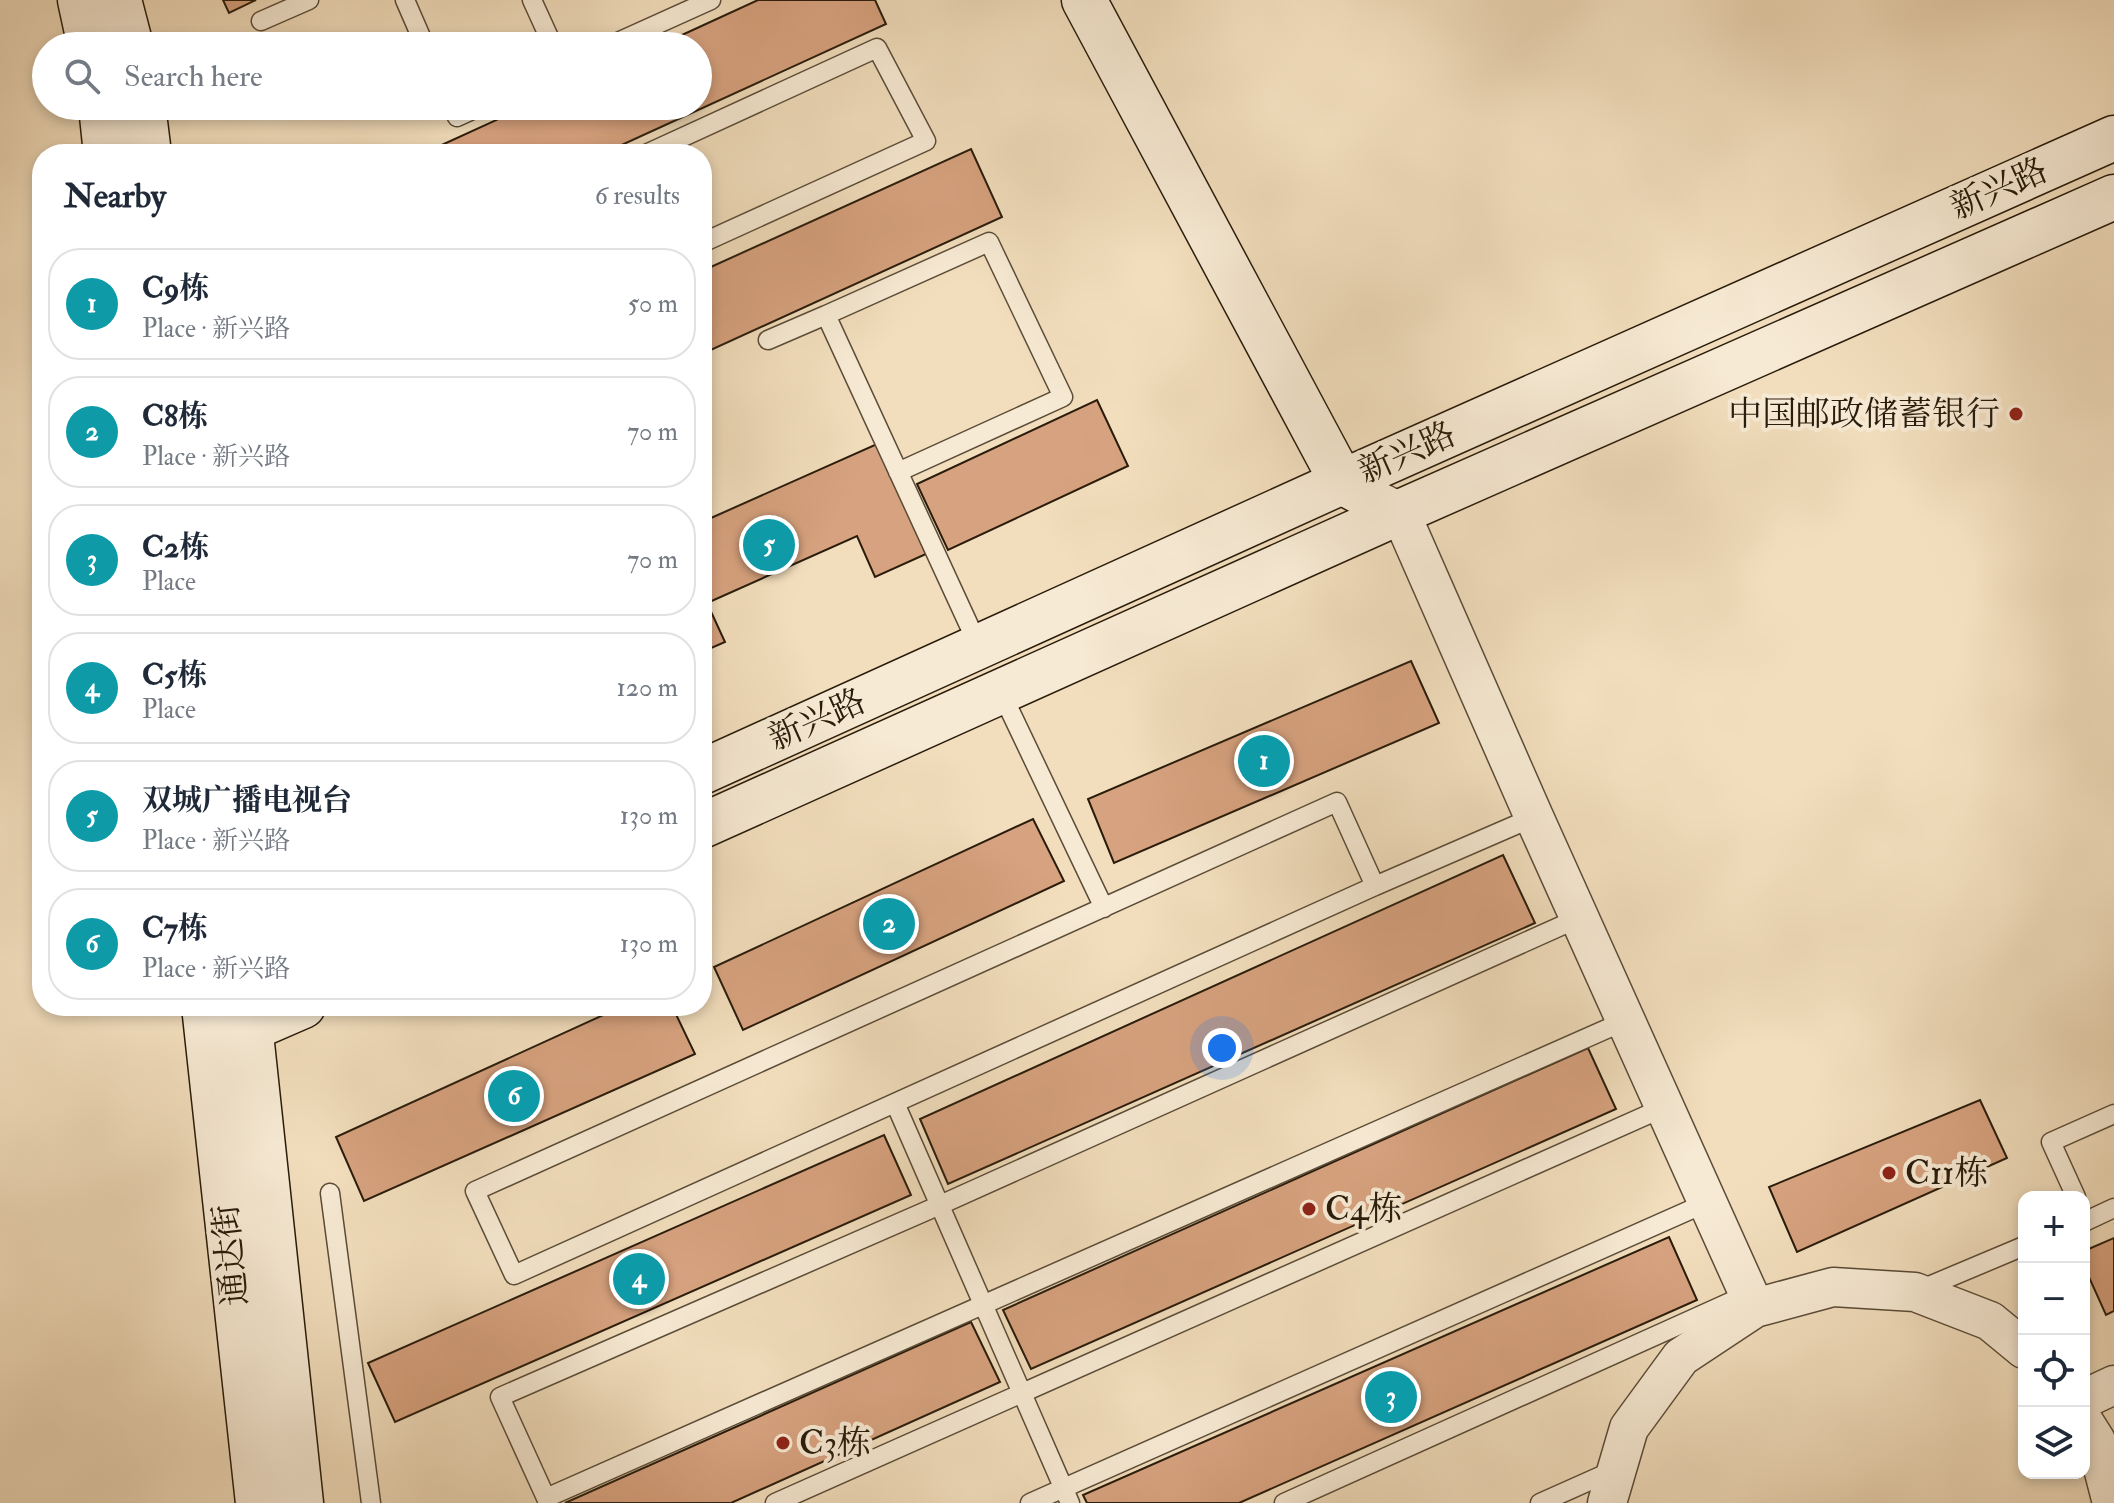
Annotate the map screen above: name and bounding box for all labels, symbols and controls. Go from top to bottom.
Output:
search box [32,32,712,120]
icon: search [60,54,104,98]
text: Search here [124,58,263,95]
street label: 新兴路 [1944,149,2054,229]
text: Nearby [64,175,166,218]
text: 6 results [595,180,680,212]
text: C9栋 [142,270,209,307]
text: 1 [87,288,97,320]
text: 50 m [628,288,678,320]
text: Place · 新兴路 [142,313,290,345]
place label: 中国邮政储蓄银行 [1728,393,2000,436]
text: C8栋 [142,398,208,435]
marker: 中国邮政储蓄银行 [2007,405,2025,423]
street label: 新兴路 [1352,413,1462,493]
text: 2 [85,416,99,448]
text: 70 m [627,416,678,448]
text: Place · 新兴路 [142,441,290,473]
pin: 5 [743,515,795,575]
text: C2栋 [142,529,209,566]
text: 3 [87,544,97,576]
text: 70 m [627,544,678,576]
text: Place [142,566,196,598]
text: C5栋 [142,657,207,694]
text: 4 [85,672,99,704]
text: 120 m [617,672,678,704]
street label: 新兴路 [762,680,872,760]
text: Place [142,694,196,726]
pin: 1 [1238,731,1290,791]
text: 双城广播电视台 [142,782,352,819]
text: 5 [86,800,98,832]
text: 130 m [620,800,678,832]
text: Place · 新兴路 [142,825,290,857]
pin: 2 [863,894,915,954]
text: C7栋 [142,910,208,947]
text: 6 [85,928,99,960]
text: 130 m [620,928,678,960]
text: Place · 新兴路 [142,953,290,985]
your location [1202,1028,1242,1068]
pin: 6 [488,1066,540,1126]
place label: C11栋 [1905,1152,1988,1195]
marker: C11栋 [1880,1164,1898,1182]
place label: C4栋 [1325,1188,1402,1231]
map controls [2018,1191,2090,1479]
button: + [2018,1191,2090,1263]
marker: C4栋 [1300,1200,1318,1218]
street label: 通达街 [204,1202,258,1308]
pin: 4 [613,1249,665,1309]
button: − [2018,1263,2090,1335]
button: locate [2018,1335,2090,1407]
pin: 3 [1365,1367,1417,1427]
button: layers [2018,1407,2090,1479]
place label: C3栋 [799,1422,871,1465]
marker: C3栋 [774,1434,792,1452]

